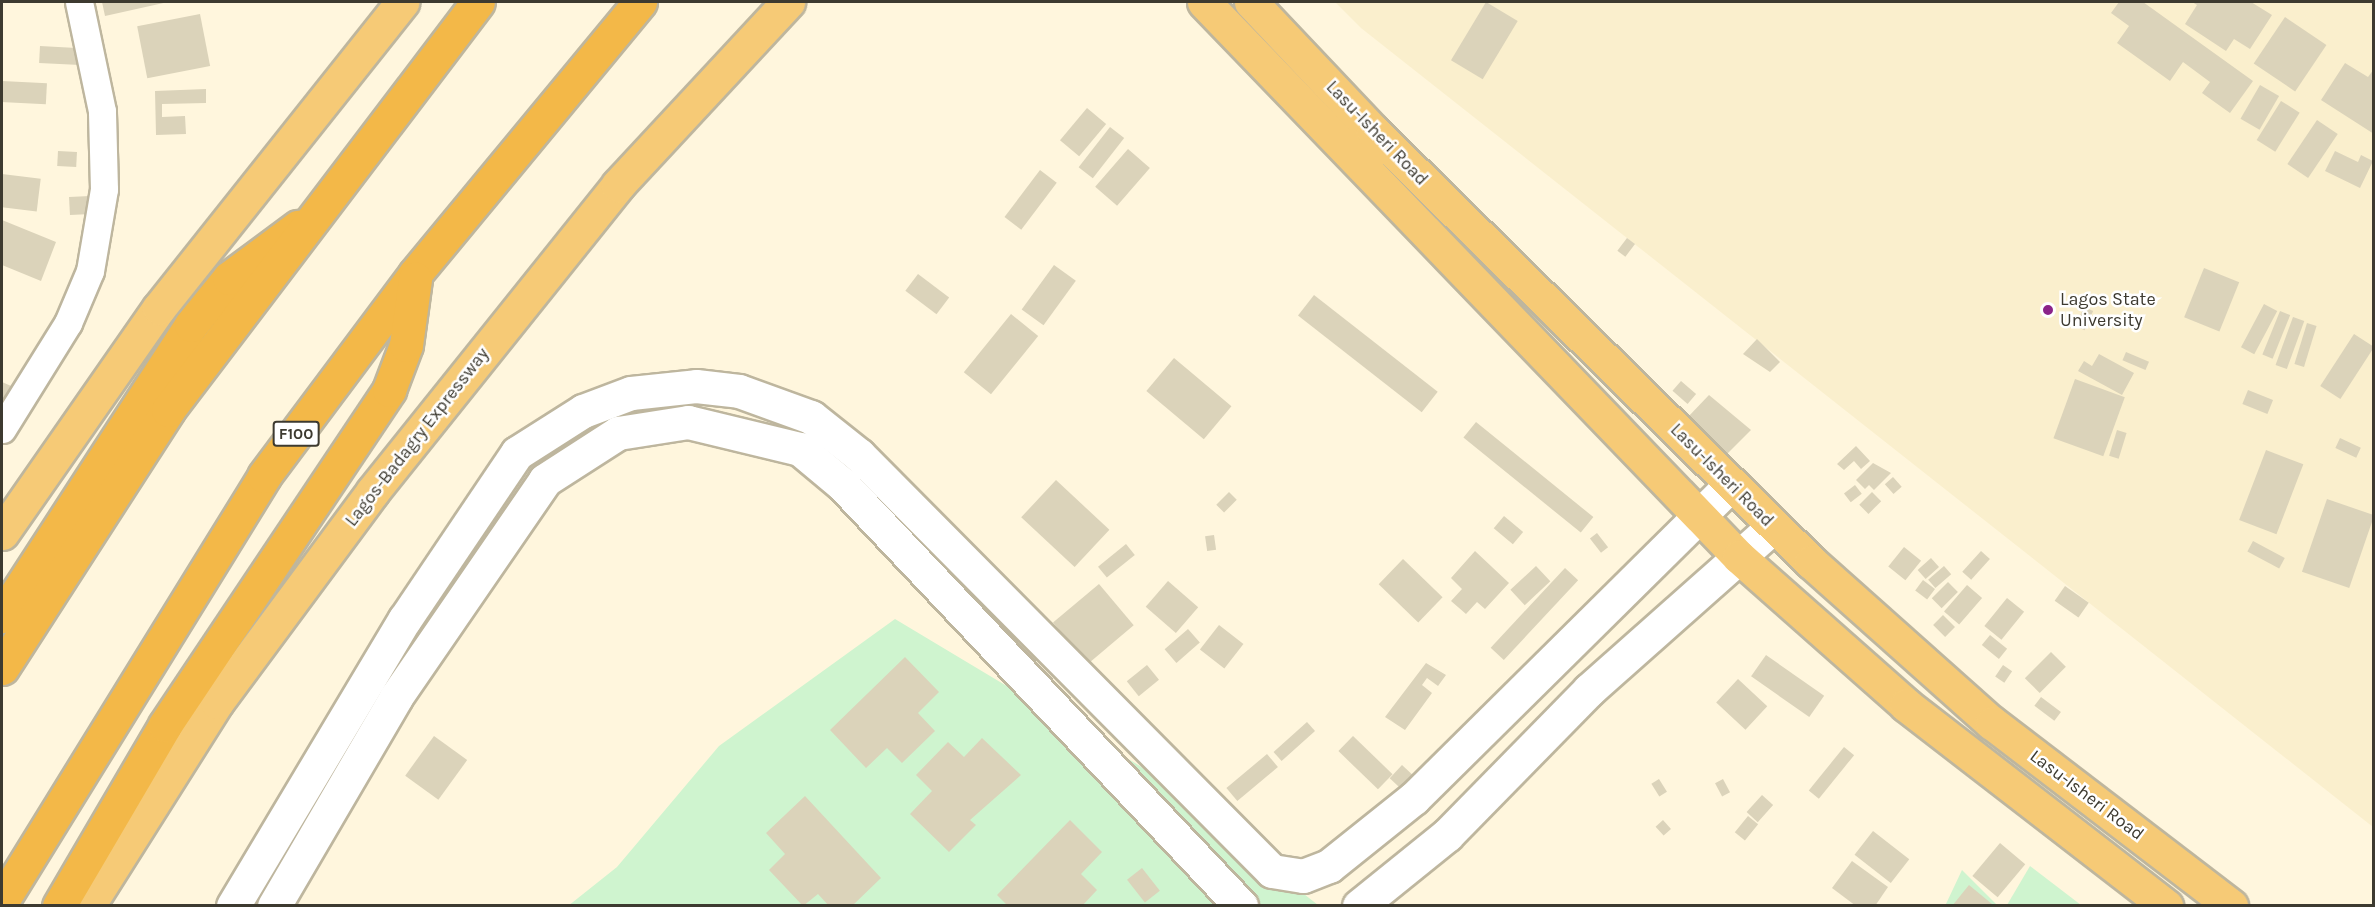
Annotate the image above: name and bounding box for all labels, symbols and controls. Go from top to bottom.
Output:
street label: Lasu-Isheri Road [1322,76,1432,190]
place label: Lagos State University [2060,289,2156,332]
marker: Lagos State University [2041,303,2055,317]
street label: Lagos-Badagry Expressway [340,343,494,531]
street label: Lasu-Isheri Road [1666,419,1778,531]
road number: F100 [272,421,320,447]
street label: Lasu-Isheri Road [2026,745,2148,845]

